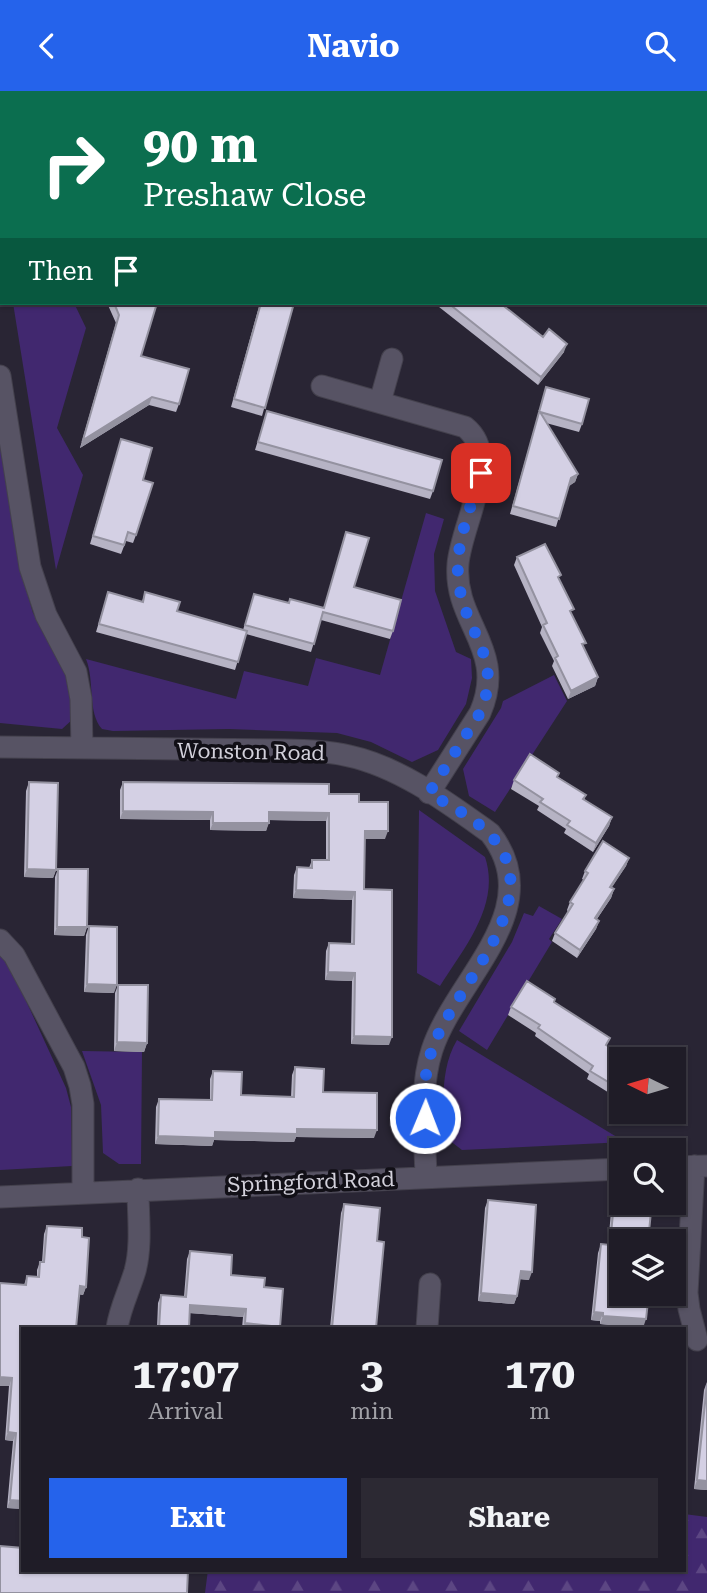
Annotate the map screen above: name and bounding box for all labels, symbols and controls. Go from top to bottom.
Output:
icon: back [28,27,66,65]
text: Navio [307,27,400,65]
icon: search [641,27,679,65]
text: 90 m [143,117,258,174]
icon: right [28,119,119,210]
text: Preshaw Close [143,176,366,214]
icon: arrive [107,252,145,290]
text: Then [28,256,93,286]
pin [451,443,511,503]
icon: arrive [462,454,500,492]
street label: Wonston Road [177,739,326,765]
north arrow [609,1047,686,1123]
map controls [609,1047,686,1306]
position arrow [388,1081,462,1155]
button: search [609,1138,686,1215]
street label: Springford Road [227,1167,396,1197]
button: layers [609,1229,686,1306]
text: 17:07 [132,1349,239,1398]
text: 3 [360,1349,384,1398]
text: 170 [504,1349,575,1398]
text: Arrival [148,1398,223,1425]
text: min [350,1398,393,1425]
text: m [529,1398,550,1425]
button: Exit [49,1478,347,1558]
button: Share [361,1478,658,1558]

